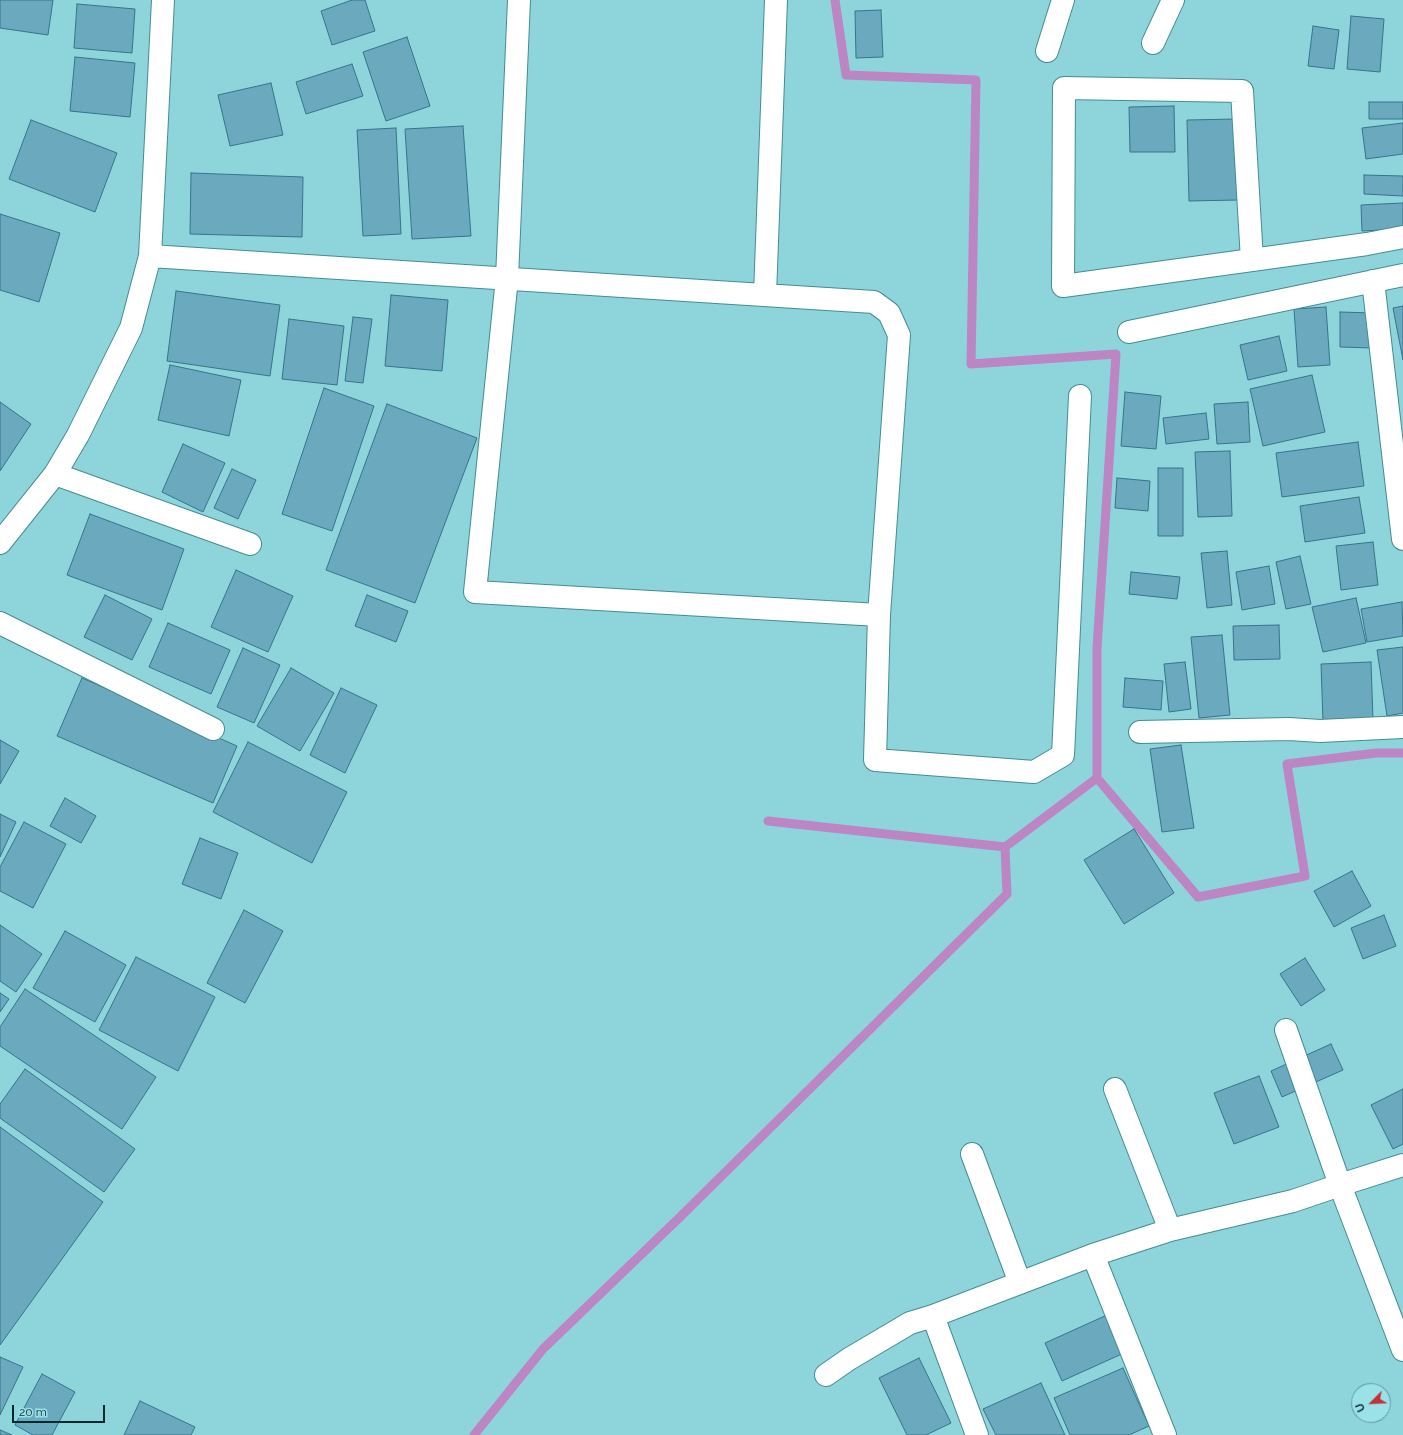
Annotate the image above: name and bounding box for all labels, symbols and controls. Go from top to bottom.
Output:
north arrow [1351,1383,1391,1423]
scale bar [14,1397,107,1423]
text: U [1353,1401,1368,1414]
text: 20 m [19,1405,47,1419]

